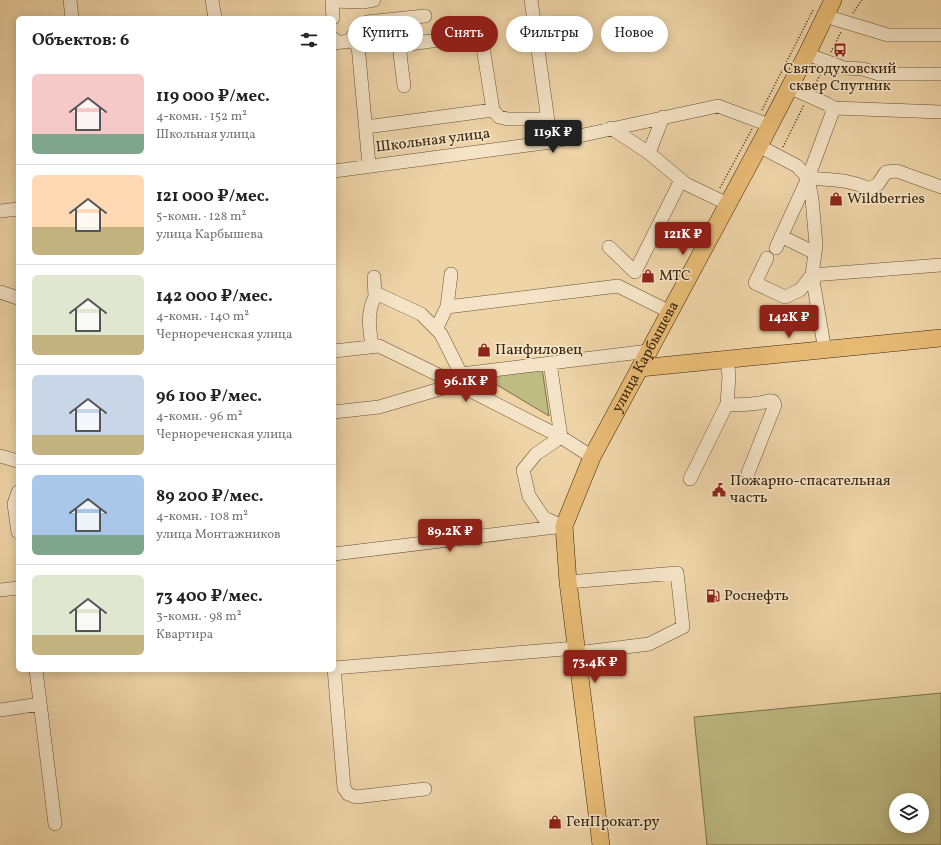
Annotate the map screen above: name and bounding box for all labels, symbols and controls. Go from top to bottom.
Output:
chip: Купить [348,16,423,52]
chip: Снять [431,16,498,52]
chip: Фильтры [506,16,593,52]
chip: Новое [601,16,668,52]
text: Объектов: 6 [32,29,129,52]
icon: filters [298,29,320,51]
bus stop icon: Святодуховский сквер Спутник [832,42,848,58]
place label: Святодуховский сквер Спутник [783,59,897,97]
text: 119 000 ₽/мес. [156,85,270,108]
icon: home [64,90,112,138]
text: 4-комн. · 152 m² [156,108,247,126]
pin: 119K ₽ [520,120,586,154]
street label: Школьная улица [375,124,491,158]
text: 119K ₽ [534,124,572,142]
text: Школьная улица [156,126,256,144]
text: 121 000 ₽/мес. [156,185,269,208]
place label: Wildberries [847,189,925,210]
icon: home [64,191,112,239]
shop icon: Wildberries [828,191,844,207]
text: 5-комн. · 128 m² [156,208,246,226]
pin: 121K ₽ [650,222,716,256]
text: улица Карбышева [156,226,263,244]
text: 121K ₽ [664,226,702,244]
place label: МТС [659,266,691,287]
shop icon: МТС [640,268,656,284]
text: 142 000 ₽/мес. [156,285,273,308]
icon: home [64,291,112,339]
street label: улица Карбышева [607,298,684,417]
pin: 142K ₽ [756,305,822,339]
text: 4-комн. · 140 m² [156,308,249,326]
text: 142K ₽ [769,309,809,327]
text: Чернореченская улица [156,326,293,344]
place label: Панфиловец [495,340,583,361]
shop icon: Панфиловец [476,342,492,358]
pin: 96.1K ₽ [429,369,503,403]
text: 96.1K ₽ [444,373,488,391]
text: 96 100 ₽/мес. [156,385,262,408]
icon: home [64,391,112,439]
text: 4-комн. · 96 m² [156,408,243,426]
text: Чернореченская улица [156,426,293,444]
place label: Пожарно-спасательная часть [730,471,891,509]
public building icon: Пожарно-спасательная часть [711,482,727,498]
text: 89 200 ₽/мес. [156,485,264,508]
icon: home [64,491,112,539]
text: 4-комн. · 108 m² [156,508,248,526]
pin: 89.2K ₽ [413,519,487,553]
text: 89.2K ₽ [427,523,473,541]
text: улица Монтажников [156,526,281,544]
text: 73 400 ₽/мес. [156,585,263,608]
place label: Роснефть [724,586,789,607]
fuel station icon: Роснефть [705,588,721,604]
icon: home [64,591,112,639]
text: 3-комн. · 98 m² [156,608,241,626]
text: Квартира [156,626,213,644]
pin: 73.4K ₽ [558,650,632,684]
text: 73.4K ₽ [572,654,618,672]
map controls [889,793,929,833]
button: layers [889,793,929,833]
place label: ГенПрокат.ру [566,812,660,833]
shop icon: ГенПрокат.ру [547,814,563,830]

